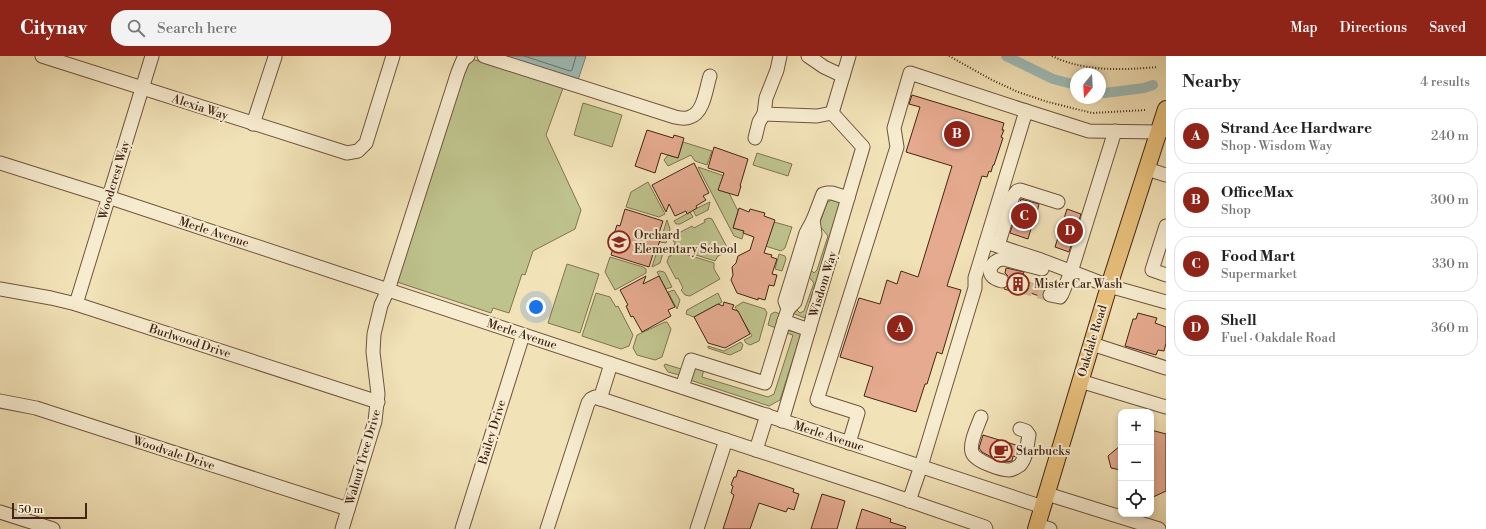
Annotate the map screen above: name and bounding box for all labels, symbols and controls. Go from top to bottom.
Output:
search box [111,10,391,46]
text: Citynav [20,16,87,40]
icon: search [125,17,147,39]
text: Search here [157,19,237,38]
text: Map [1290,19,1318,37]
text: Directions [1340,19,1407,37]
text: Saved [1429,19,1466,37]
north arrow [1070,68,1106,104]
text: Nearby [1182,71,1241,93]
text: 4 results [1420,74,1470,90]
street label: Alexia Way [169,91,230,124]
pin: B [944,119,970,149]
text: Strand Ace Hardware [1221,119,1372,138]
text: A [1191,128,1201,144]
text: 240 m [1431,128,1469,144]
text: Shop · Wisdom Way [1221,138,1332,154]
street label: Woodcrest Way [95,139,134,222]
text: OfficeMax [1221,183,1294,202]
text: B [1191,192,1201,208]
text: 300 m [1431,192,1469,208]
pin: C [1011,201,1037,231]
text: Shop [1221,202,1251,218]
street label: Merle Avenue [177,214,251,251]
pin: D [1057,216,1083,246]
place label: Orchard Elementary School [634,228,738,257]
school or university icon: Orchard Elementary School [606,229,632,255]
text: Food Mart [1221,247,1295,266]
street label: Wisdom Way [806,249,841,320]
text: C [1191,256,1201,272]
text: 330 m [1432,256,1469,272]
text: Supermarket [1221,266,1297,282]
building icon: Mister Car Wash [1005,271,1031,297]
place label: Mister Car Wash [1034,277,1122,292]
your location [526,297,546,317]
street label: Oakdale Road [1074,303,1111,379]
text: Shell [1221,311,1257,330]
pin: A [887,313,913,343]
street label: Merle Avenue [485,316,559,353]
text: D [1191,320,1201,336]
text: 360 m [1431,320,1469,336]
street label: Burlwood Drive [146,321,233,362]
text: Fuel · Oakdale Road [1221,330,1336,346]
street label: Bailey Drive [475,398,509,467]
street label: Walnut Tree Drive [342,408,384,508]
map controls [1118,409,1154,517]
button: + [1118,409,1154,445]
street label: Merle Avenue [792,418,866,455]
street label: Woodvale Drive [130,433,217,474]
cafe icon: Starbucks [988,438,1014,464]
place label: Starbucks [1016,444,1070,459]
button: − [1118,445,1154,481]
button: locate [1118,481,1154,517]
scale bar [12,501,87,520]
text: 50 m [18,503,43,517]

